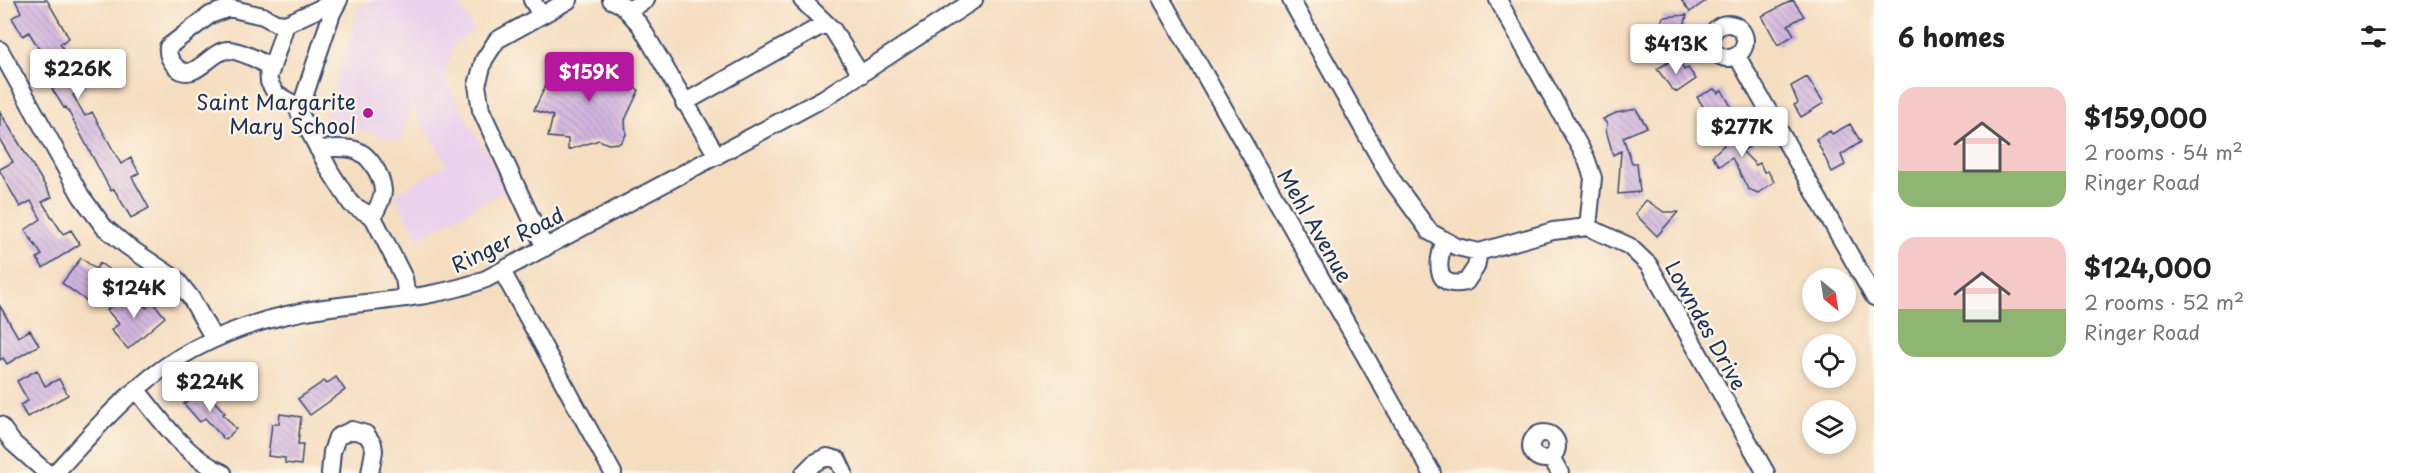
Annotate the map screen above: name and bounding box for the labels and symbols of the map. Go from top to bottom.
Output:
pin: $413K [1634,24,1718,75]
pin: $226K [36,49,120,100]
pin: $159K [547,52,631,103]
place label: Saint Margarite Mary School [196,85,356,141]
marker: Saint Margarite Mary School [361,106,375,120]
pin: $277K [1700,107,1784,158]
street label: Mehl Avenue [1270,162,1362,288]
street label: Ringer Road [445,198,569,280]
street label: Lowndes Drive [1658,254,1756,396]
pin: $124K [92,268,176,319]
north arrow [1802,268,1856,322]
pin: $224K [168,362,252,413]

